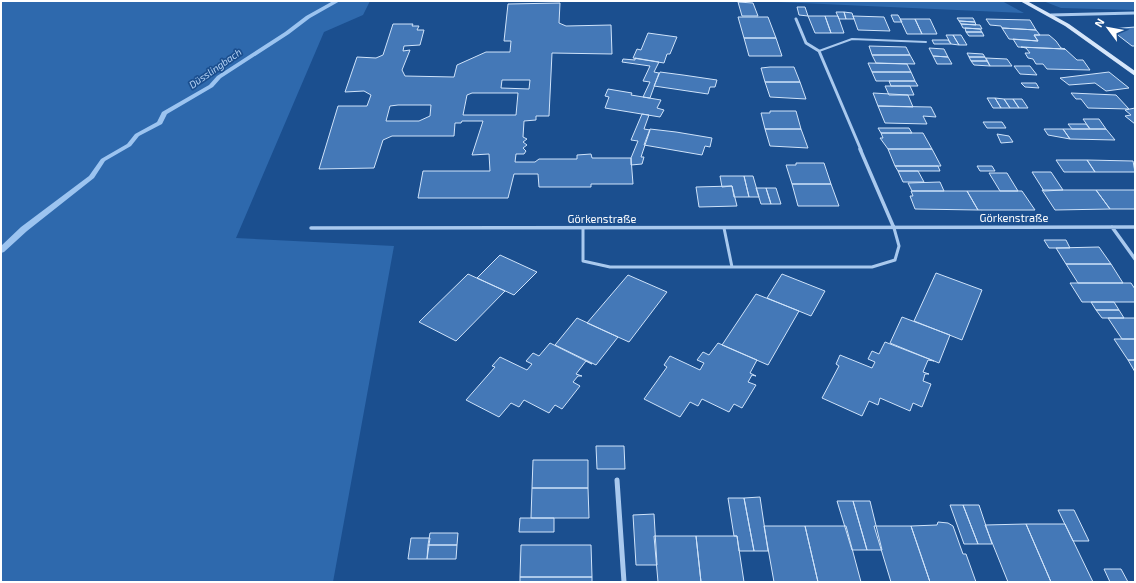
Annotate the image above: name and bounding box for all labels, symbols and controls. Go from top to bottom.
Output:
north arrow [1088,8,1128,48]
text: N [1091,16,1107,29]
water label: Düsslingbach [186,45,244,91]
street label: Görkenstraße [980,211,1049,224]
street label: Görkenstraße [568,212,637,225]

